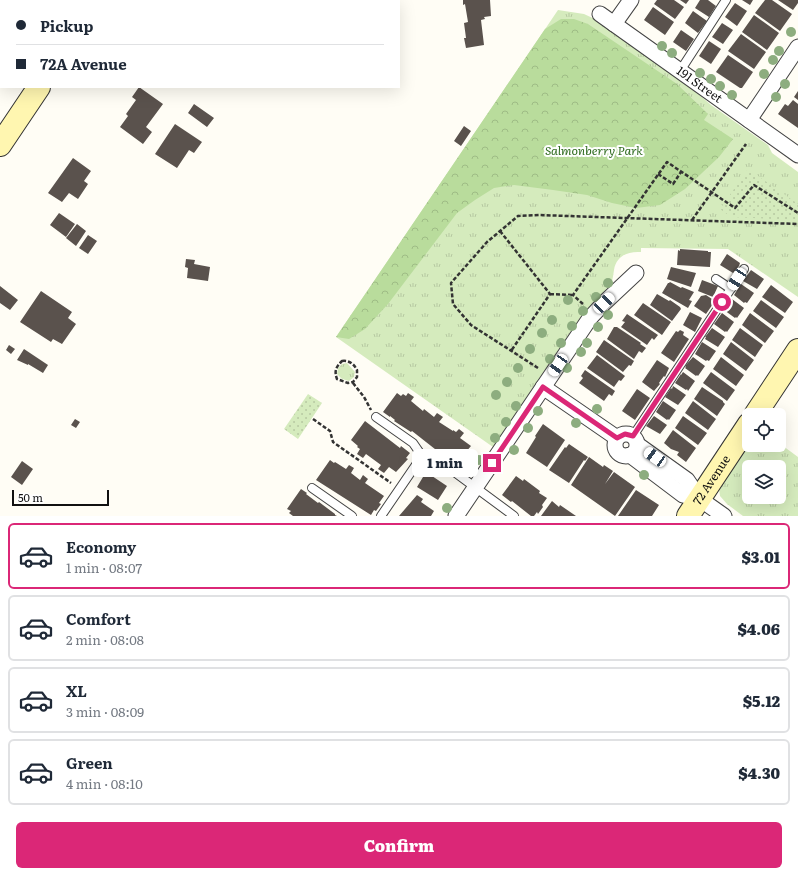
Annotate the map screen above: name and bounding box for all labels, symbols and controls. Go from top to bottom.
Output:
text: Pickup [40,14,93,37]
text: 72A Avenue [40,52,127,75]
street label: 191 Street [673,61,727,107]
park label: Salmonberry Park [545,141,643,159]
car [725,266,749,292]
car [591,290,617,316]
route start [713,293,731,311]
car [546,352,570,378]
map controls [742,408,786,504]
button: locate [742,408,786,452]
car [642,445,668,469]
callout: 1 min [412,449,478,477]
street label: 72 Avenue [688,451,734,508]
text: 1 min [427,453,463,472]
route end [483,454,501,472]
button: layers [742,460,786,504]
scale bar [12,488,109,507]
text: 50 m [18,489,43,505]
text: Economy [66,535,136,558]
icon: car [18,538,54,574]
text: $3.01 [742,545,780,568]
text: 1 min · 08:07 [66,558,142,577]
text: Comfort [66,607,131,630]
icon: car [18,610,54,646]
text: $4.06 [738,617,780,640]
text: 2 min · 08:08 [66,630,144,649]
text: XL [66,679,87,702]
icon: car [18,682,54,718]
text: $5.12 [743,689,780,712]
text: 3 min · 08:09 [66,702,144,721]
text: Green [66,751,113,774]
icon: car [18,754,54,790]
text: $4.30 [738,761,780,784]
text: 4 min · 08:10 [66,774,143,793]
button: Confirm [16,822,782,868]

